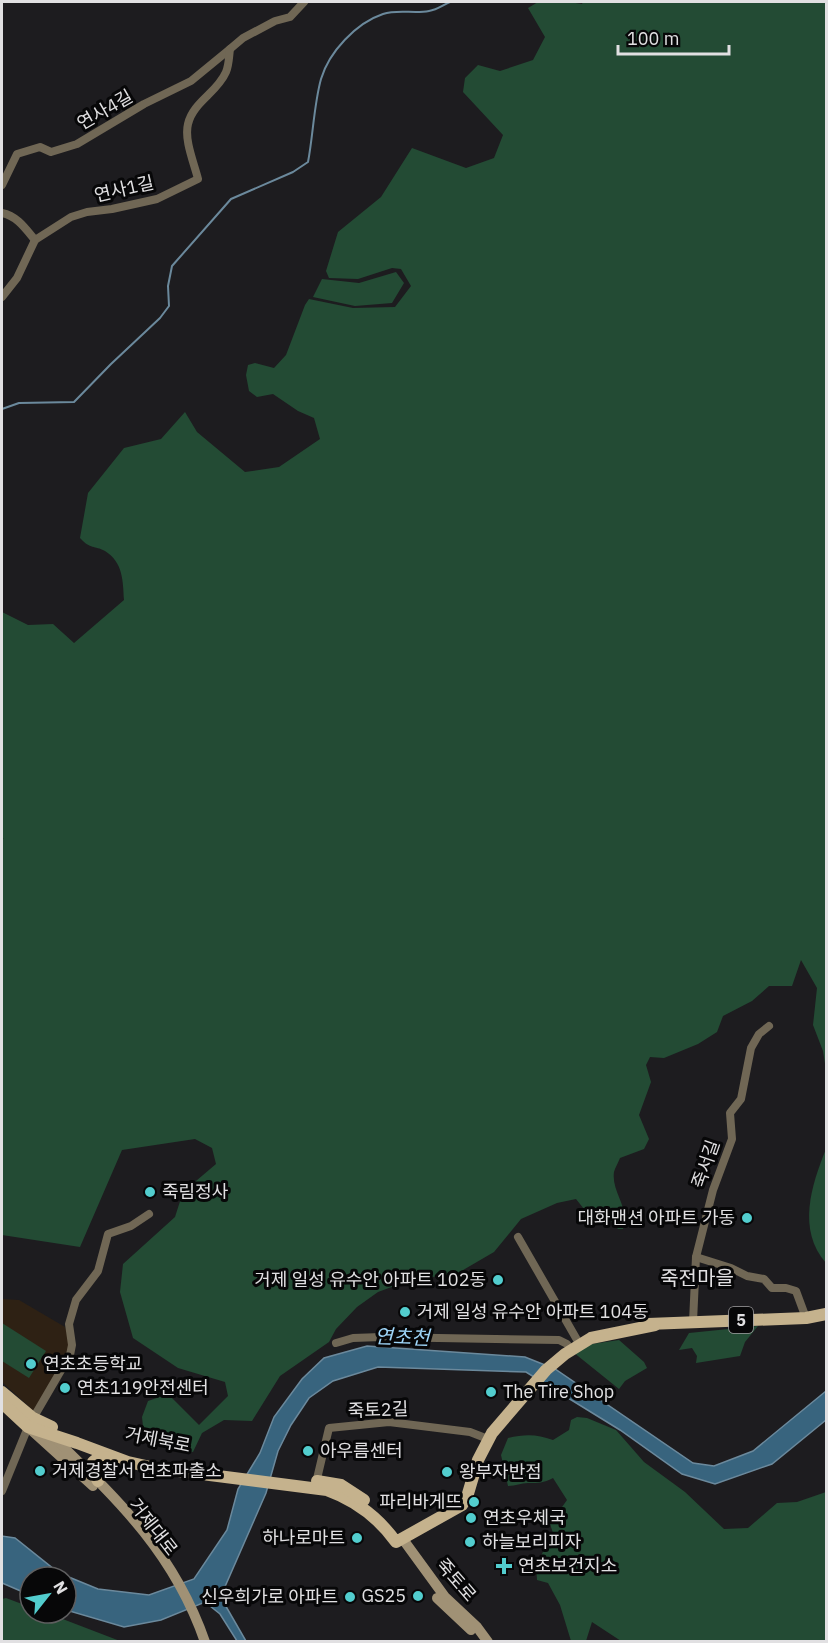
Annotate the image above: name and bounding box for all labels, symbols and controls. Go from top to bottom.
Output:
scale bar [618,18,729,56]
text: 100 m [627,27,679,50]
street label: 연사4길 [73,84,137,135]
street label: 연사1길 [92,171,156,207]
street label: 죽서길 [687,1137,724,1191]
place label: 죽림정사 [162,1180,229,1203]
marker: 죽림정사 [143,1185,157,1199]
place label: 대화맨션 아파트 가동 [577,1206,735,1229]
marker: 대화맨션 아파트 가동 [740,1211,754,1225]
district label: 죽전마을 [660,1264,734,1291]
place label: 거제 일성 유수안 아파트 102동 [254,1268,486,1291]
marker: 거제 일성 유수안 아파트 102동 [491,1273,505,1287]
place label: 거제 일성 유수안 아파트 104동 [417,1300,649,1323]
marker: 거제 일성 유수안 아파트 104동 [398,1305,412,1319]
road number: 5 [729,1307,753,1333]
water label: 연초천 [374,1322,433,1351]
place label: 연초초등학교 [43,1352,142,1375]
marker: 연초초등학교 [24,1357,38,1371]
place label: 연초119안전센터 [77,1376,209,1399]
place label: The Tire Shop [503,1380,614,1403]
marker: 연초119안전센터 [58,1381,72,1395]
marker: The Tire Shop [484,1385,498,1399]
street label: 죽토2길 [347,1397,409,1422]
street label: 거제북로 [123,1422,193,1457]
place label: 아우름센터 [320,1439,403,1462]
marker: 아우름센터 [301,1444,315,1458]
place label: 거제경찰서 연초파출소 [52,1459,222,1482]
place label: 왕부자반점 [459,1460,542,1483]
marker: 거제경찰서 연초파출소 [33,1464,47,1478]
marker: 왕부자반점 [440,1465,454,1479]
place label: 파리바게뜨 [379,1490,462,1513]
street label: 거제대로 [124,1494,183,1560]
marker: 파리바게뜨 [467,1495,481,1509]
place label: 연초우체국 [483,1506,566,1529]
marker: 연초우체국 [464,1511,478,1525]
place label: 하나로마트 [262,1526,345,1549]
place label: 하늘보리피자 [482,1530,582,1553]
marker: 하나로마트 [350,1531,364,1545]
marker: 하늘보리피자 [463,1535,477,1549]
street label: 죽토로 [431,1553,481,1606]
place label: 연초보건지소 [518,1554,617,1577]
marker: 연초보건지소 [495,1557,513,1575]
north arrow [18,1565,78,1625]
text: N [49,1577,72,1597]
place label: GS25 [361,1584,406,1607]
place label: 신우희가로 아파트 [201,1585,338,1608]
marker: GS25 [411,1589,425,1603]
marker: 신우희가로 아파트 [343,1590,357,1604]

